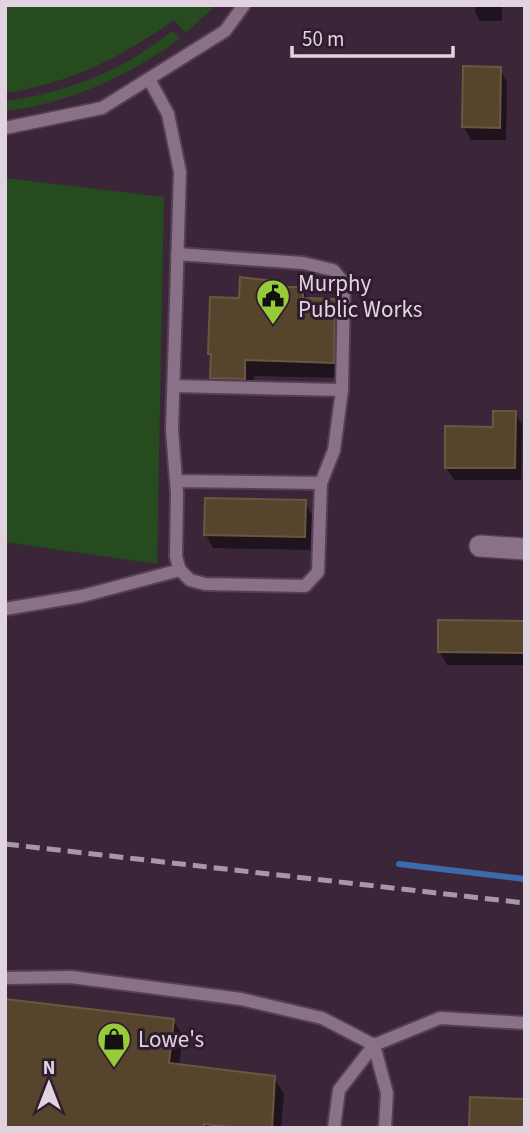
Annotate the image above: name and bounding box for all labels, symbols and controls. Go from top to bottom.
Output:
scale bar [292,14,453,58]
text: 50 m [302,24,344,54]
place label: Murphy Public Works [298,267,422,326]
public building icon: Murphy Public Works [254,277,292,326]
shop icon: Lowe's [95,1020,133,1069]
place label: Lowe's [138,1023,204,1056]
north arrow [14,1049,84,1119]
text: N [43,1055,55,1082]

